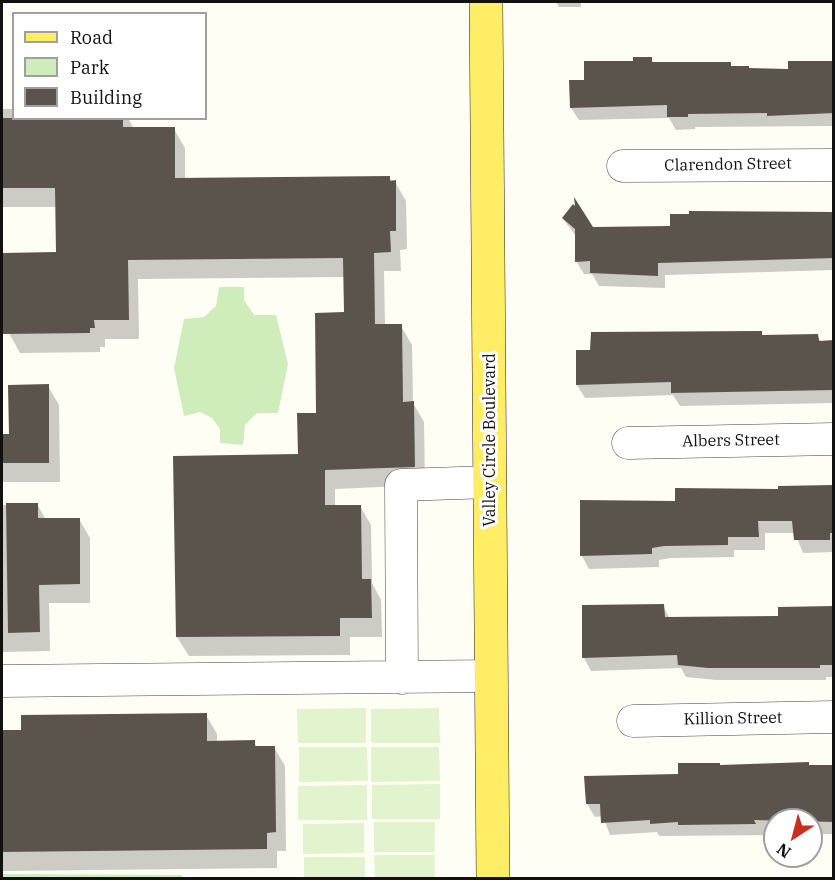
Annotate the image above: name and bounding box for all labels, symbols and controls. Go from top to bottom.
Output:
legend [12,12,207,120]
text: Road [70,26,113,49]
text: Park [70,56,109,79]
text: Building [70,86,142,109]
street label: Clarendon Street [664,154,792,176]
street label: Valley Circle Boulevard [480,353,500,527]
street label: Albers Street [682,431,780,451]
street label: Killion Street [683,709,783,729]
north arrow [763,808,823,868]
text: N [773,839,795,863]

